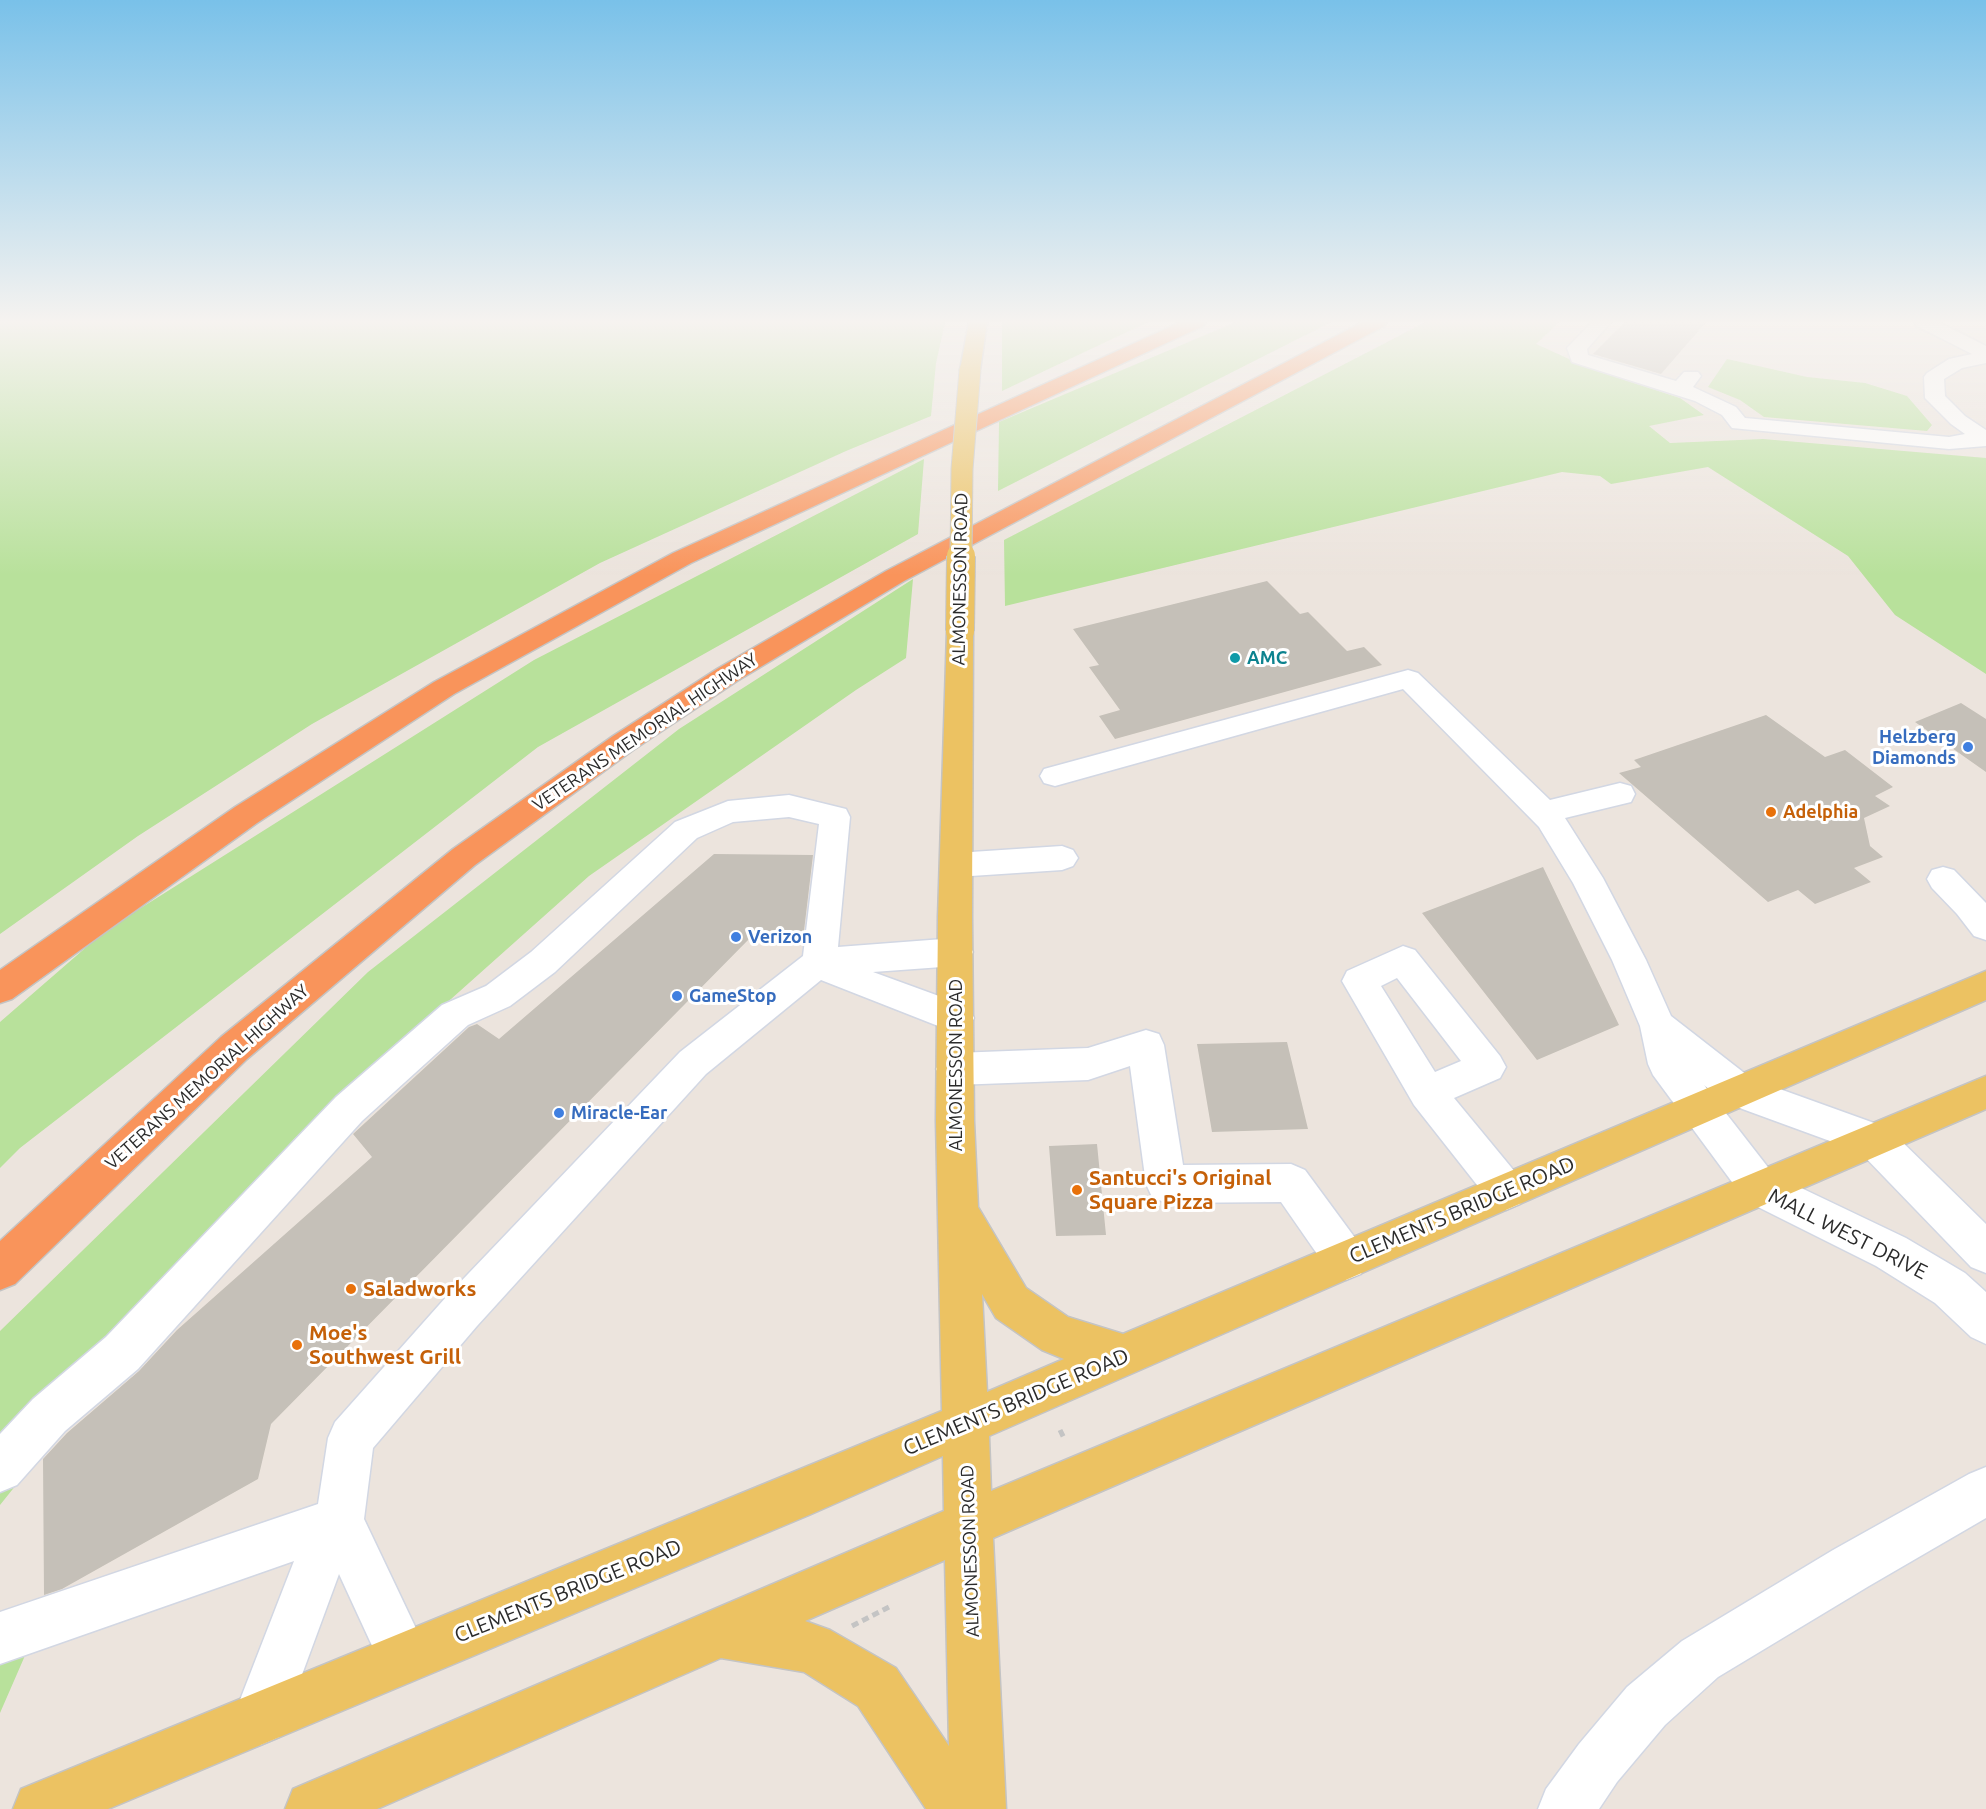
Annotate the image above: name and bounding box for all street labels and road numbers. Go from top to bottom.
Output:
street label: ALMONESSON ROAD [948,493,972,665]
street label: VETERANS MEMORIAL HIGHWAY [528,649,762,815]
street label: ALMONESSON ROAD [945,979,967,1151]
street label: VETERANS MEMORIAL HIGHWAY [101,980,313,1174]
street label: CLEMENTS BRIDGE ROAD [1345,1151,1579,1269]
street label: MALL WEST DRIVE [1764,1183,1932,1285]
street label: CLEMENTS BRIDGE ROAD [899,1343,1133,1461]
street label: ALMONESSON ROAD [956,1464,984,1638]
street label: CLEMENTS BRIDGE ROAD [451,1534,685,1648]

